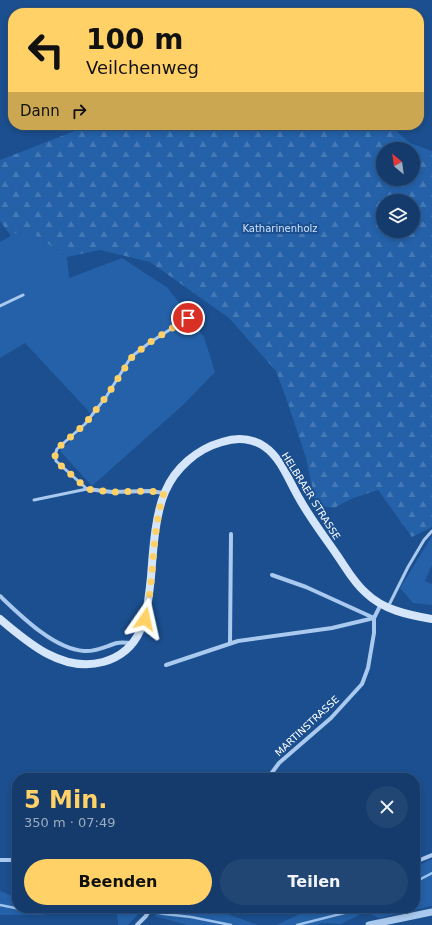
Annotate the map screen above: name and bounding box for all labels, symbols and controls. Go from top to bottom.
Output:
text: 100 m [86,23,183,56]
icon: left [20,24,72,76]
text: Veilchenweg [86,57,199,78]
icon: right [68,100,90,122]
text: Dann [20,102,60,120]
north arrow [376,142,420,186]
map controls [376,142,420,238]
button: layers [376,194,420,238]
park label: Katharinenholz [242,223,318,234]
pin [171,301,205,335]
icon: arrive [177,307,199,329]
street label: HELBRAER STRASSE [280,450,342,542]
position arrow [124,598,166,640]
street label: MARTINSTRASSE [273,694,341,758]
text: 5 Min. [24,786,107,814]
button: close [366,786,408,828]
text: 350 m · 07:49 [24,815,115,830]
button: Beenden [24,859,212,905]
button: Teilen [220,859,408,905]

